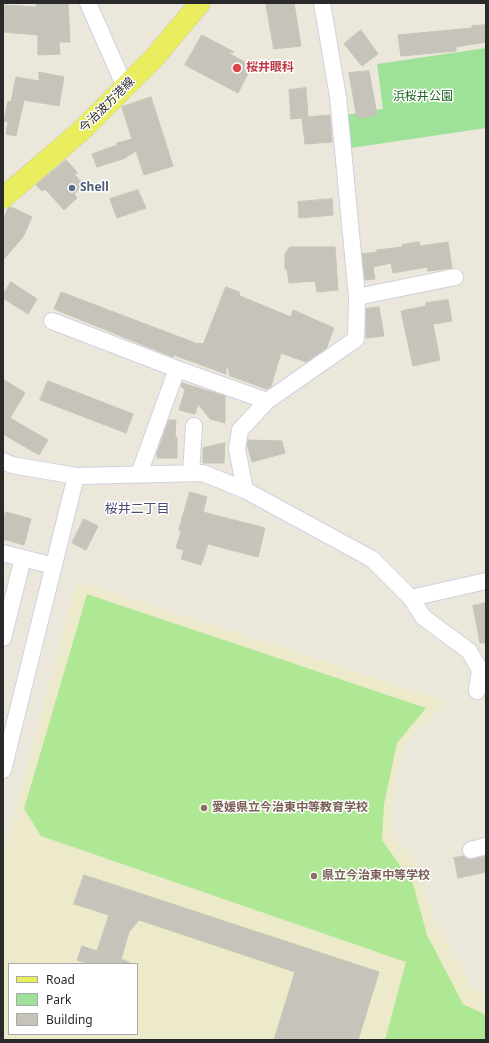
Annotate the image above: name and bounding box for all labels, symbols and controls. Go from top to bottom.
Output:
place label: 桜井眼科 [246,61,294,75]
marker: 桜井眼科 [231,62,243,74]
street label: 今治波方港線 [76,74,138,136]
park label: 浜桜井公園 [393,90,453,104]
place label: Shell [80,181,109,195]
marker: Shell [67,183,77,193]
district label: 桜井二丁目 [105,501,169,517]
place label: 愛媛県立今治東中等教育学校 [212,801,368,815]
marker: 愛媛県立今治東中等教育学校 [199,803,209,813]
place label: 県立今治東中等学校 [322,869,430,883]
marker: 県立今治東中等学校 [309,871,319,881]
legend [8,963,138,1035]
text: Road [46,971,75,988]
text: Park [46,991,71,1008]
text: Building [46,1011,93,1028]

